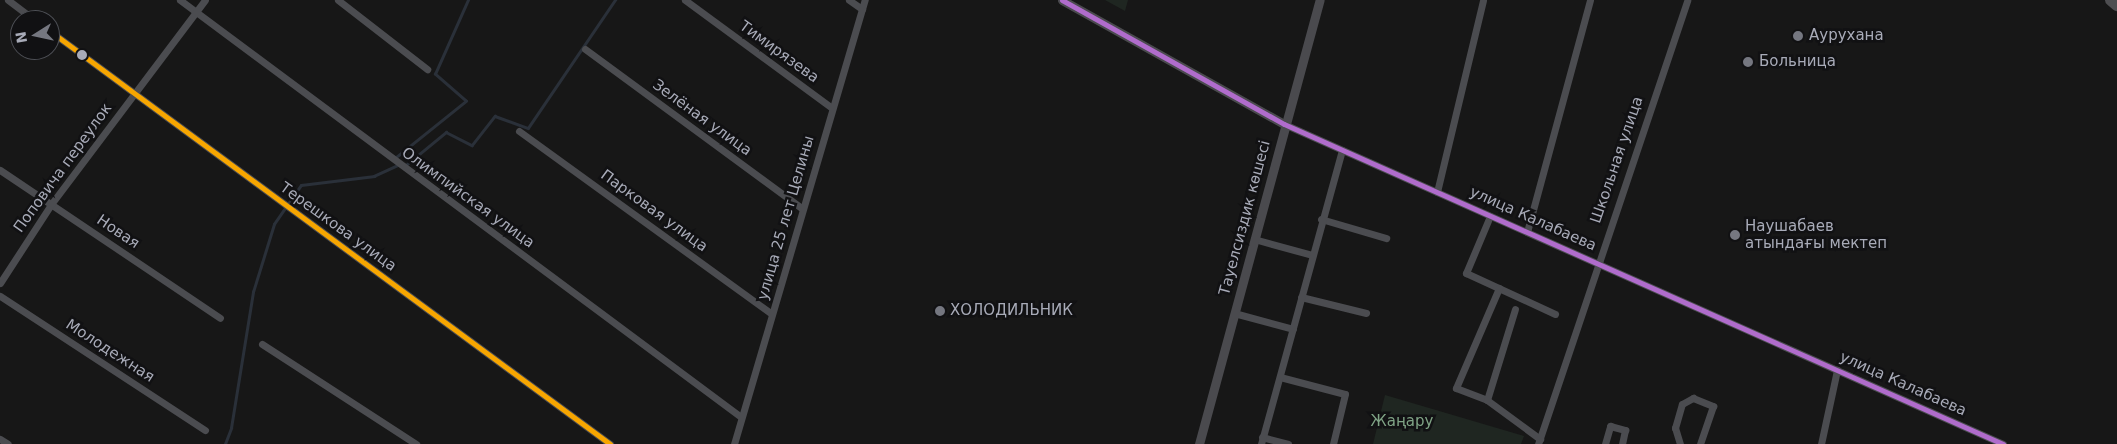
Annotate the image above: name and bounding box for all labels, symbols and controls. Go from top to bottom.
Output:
north arrow [10,10,60,60]
street label: Тимирязева [736,17,822,87]
place label: Аурухана [1809,27,1884,45]
marker: Аурухана [1791,29,1805,43]
text: N [12,30,30,45]
unlabelled marker [77,50,87,60]
place label: Больница [1759,53,1836,71]
marker: Больница [1741,55,1755,69]
street label: Зелёная улица [649,76,755,160]
street label: Школьная улица [1587,94,1647,226]
street label: Поповича переулок [10,100,116,236]
street label: улица 25 лет Целины [754,134,818,302]
street label: Тауелсиздик көшесі [1216,139,1274,297]
street label: Олимпийская улица [398,144,538,252]
street label: Парковая улица [597,166,711,256]
street label: Терешкова улица [276,179,400,275]
street label: улица Калабаева [1467,183,1599,255]
street label: Новая [93,211,143,253]
place label: Наушабаев атындағы мектеп [1745,217,1887,252]
marker: Наушабаев атындағы мектеп [1729,229,1741,241]
place label: ХОЛОДИЛЬНИК [950,302,1073,320]
marker: ХОЛОДИЛЬНИК [934,305,946,317]
street label: Молодежная [62,316,158,386]
street label: улица Калабаева [1837,348,1969,420]
park label: Жаңару [1371,413,1433,431]

